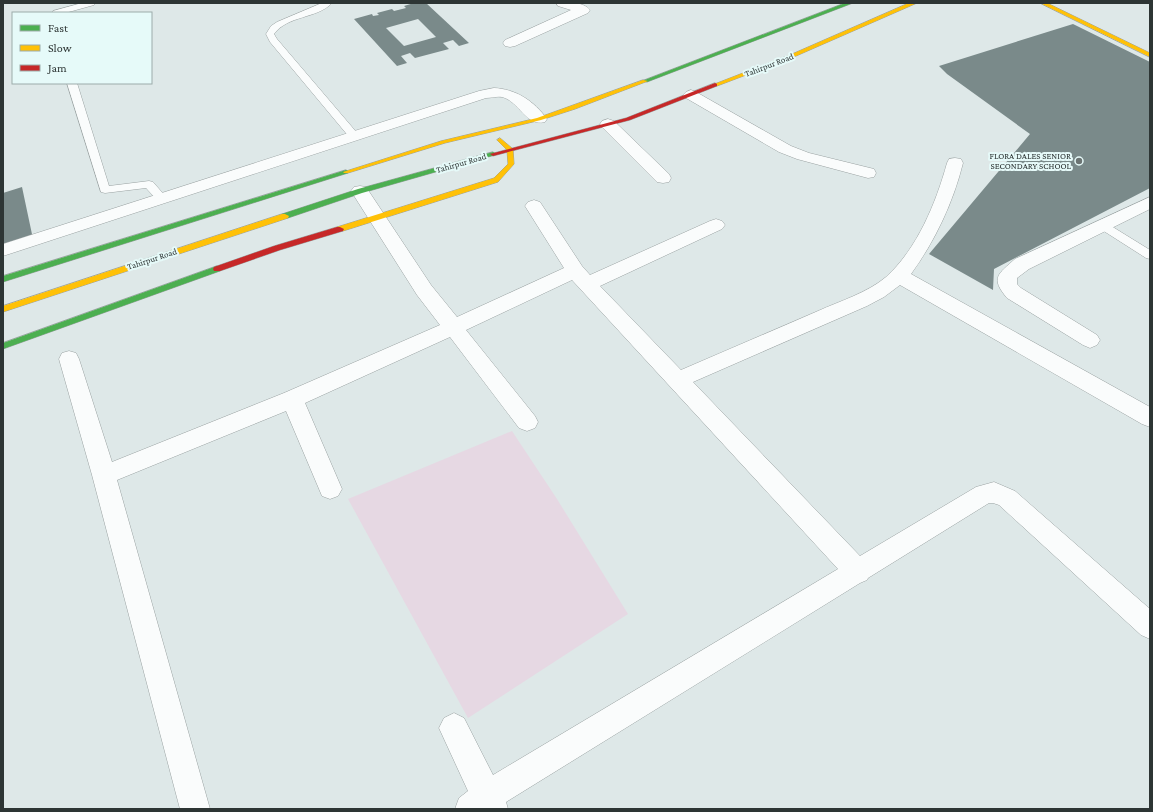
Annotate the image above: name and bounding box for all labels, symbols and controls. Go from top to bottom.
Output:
legend [12,12,152,84]
text: Fast [48,21,69,35]
text: Slow [48,41,72,55]
street label: Tahirpur Road [743,51,795,79]
text: Jam [47,61,67,75]
street label: Tahirpur Road [435,151,488,175]
place label: FLORA DALES SENIOR SECONDARY SCHOOL [989,151,1072,171]
marker: FLORA DALES SENIOR SECONDARY SCHOOL [1074,156,1084,166]
street label: Tahirpur Road [126,246,178,272]

